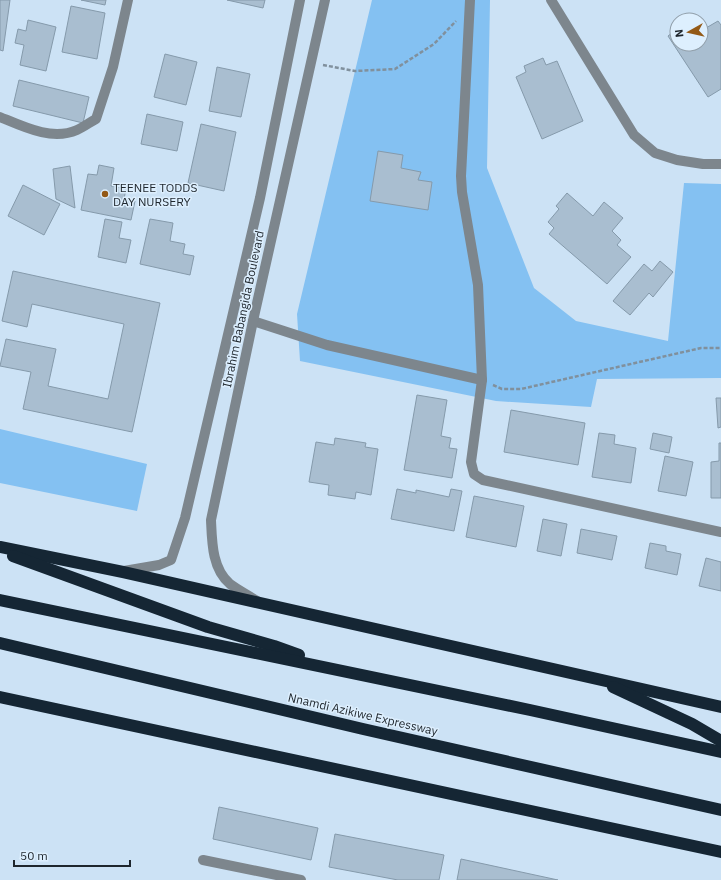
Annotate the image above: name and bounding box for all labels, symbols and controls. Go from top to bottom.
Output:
north arrow [669,12,709,52]
text: N [672,28,687,38]
place label: TEENEE TODDS DAY NURSERY [113,180,197,209]
marker: TEENEE TODDS DAY NURSERY [100,189,110,199]
street label: Ibrahim Babangida Boulevard [219,229,267,389]
street label: Nnamdi Azikiwe Expressway [287,689,439,739]
scale bar [14,842,130,868]
text: 50 m [20,848,48,863]

